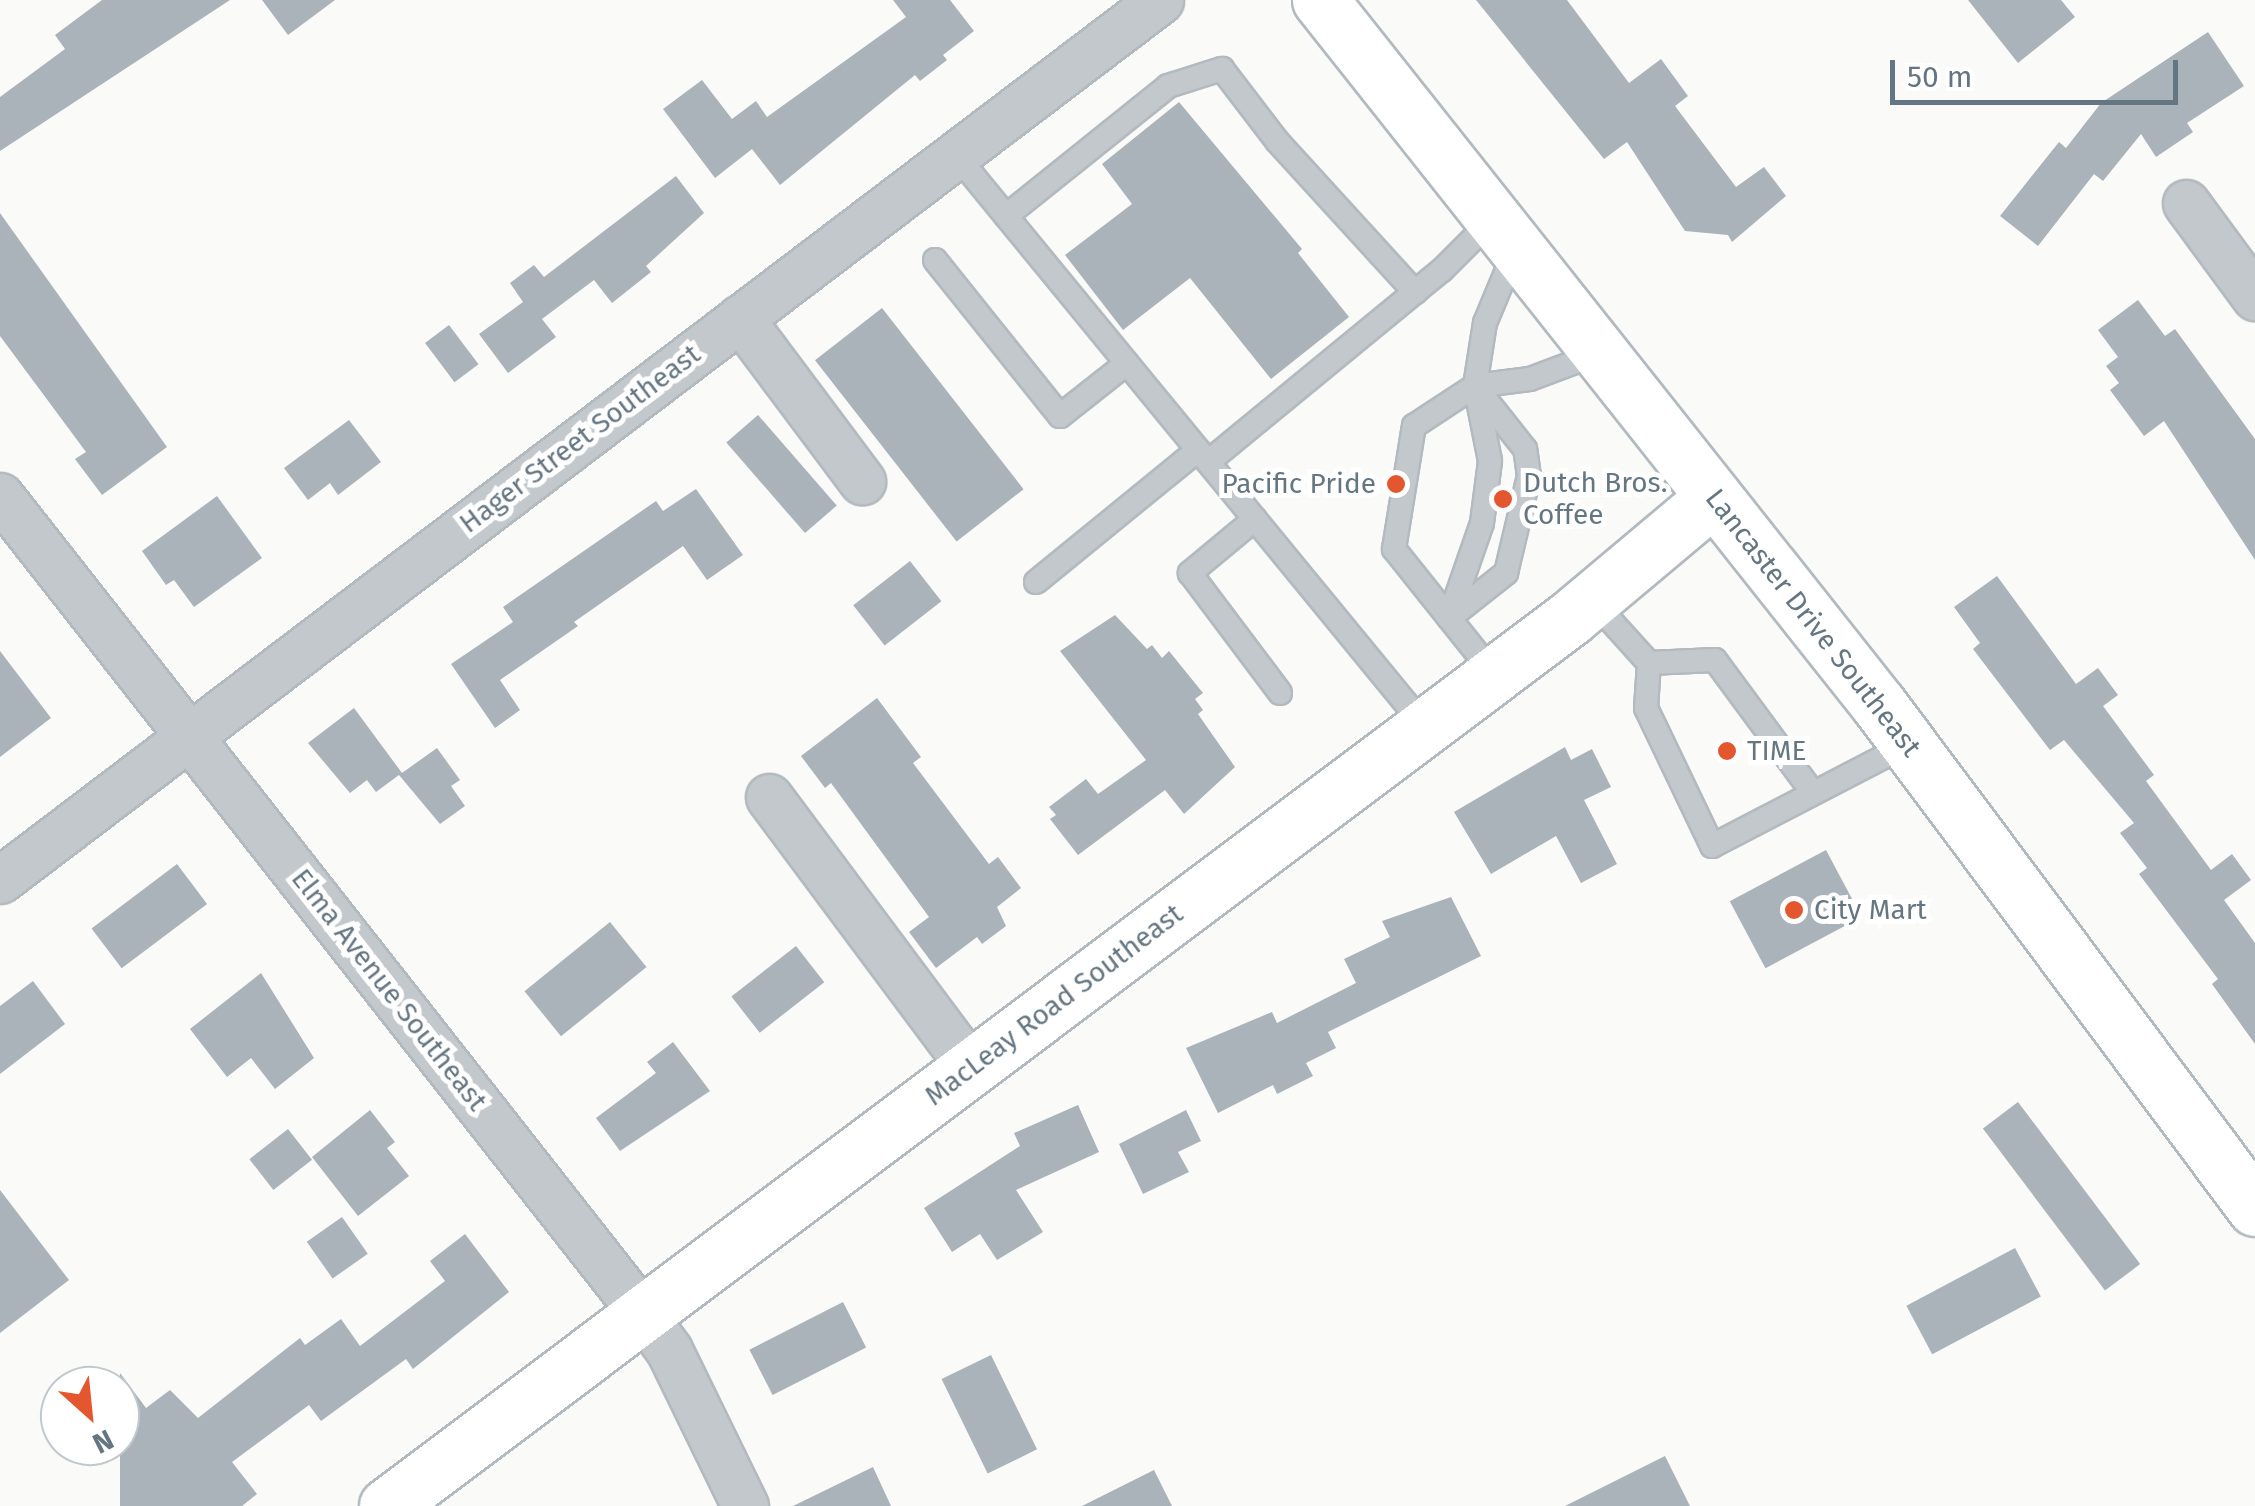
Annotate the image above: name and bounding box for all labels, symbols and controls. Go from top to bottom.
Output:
scale bar [1895,40,2182,102]
text: 50 m [1907,59,1972,95]
street label: Hager Street Southeast [453,338,707,540]
place label: Dutch Bros. Coffee [1523,466,1667,532]
place label: Pacific Pride [1221,467,1376,501]
marker: Pacific Pride [1385,473,1407,495]
street label: Lancaster Drive Southeast [1698,483,1928,763]
marker: Dutch Bros. Coffee [1492,488,1514,510]
place label: TIME [1747,734,1806,768]
marker: TIME [1716,740,1738,762]
street label: Elma Avenue Southeast [284,862,494,1118]
place label: City Mart [1814,893,1927,927]
street label: MacLeay Road Southeast [918,897,1190,1113]
marker: City Mart [1783,899,1805,921]
north arrow [40,1366,140,1466]
text: N [87,1422,119,1460]

